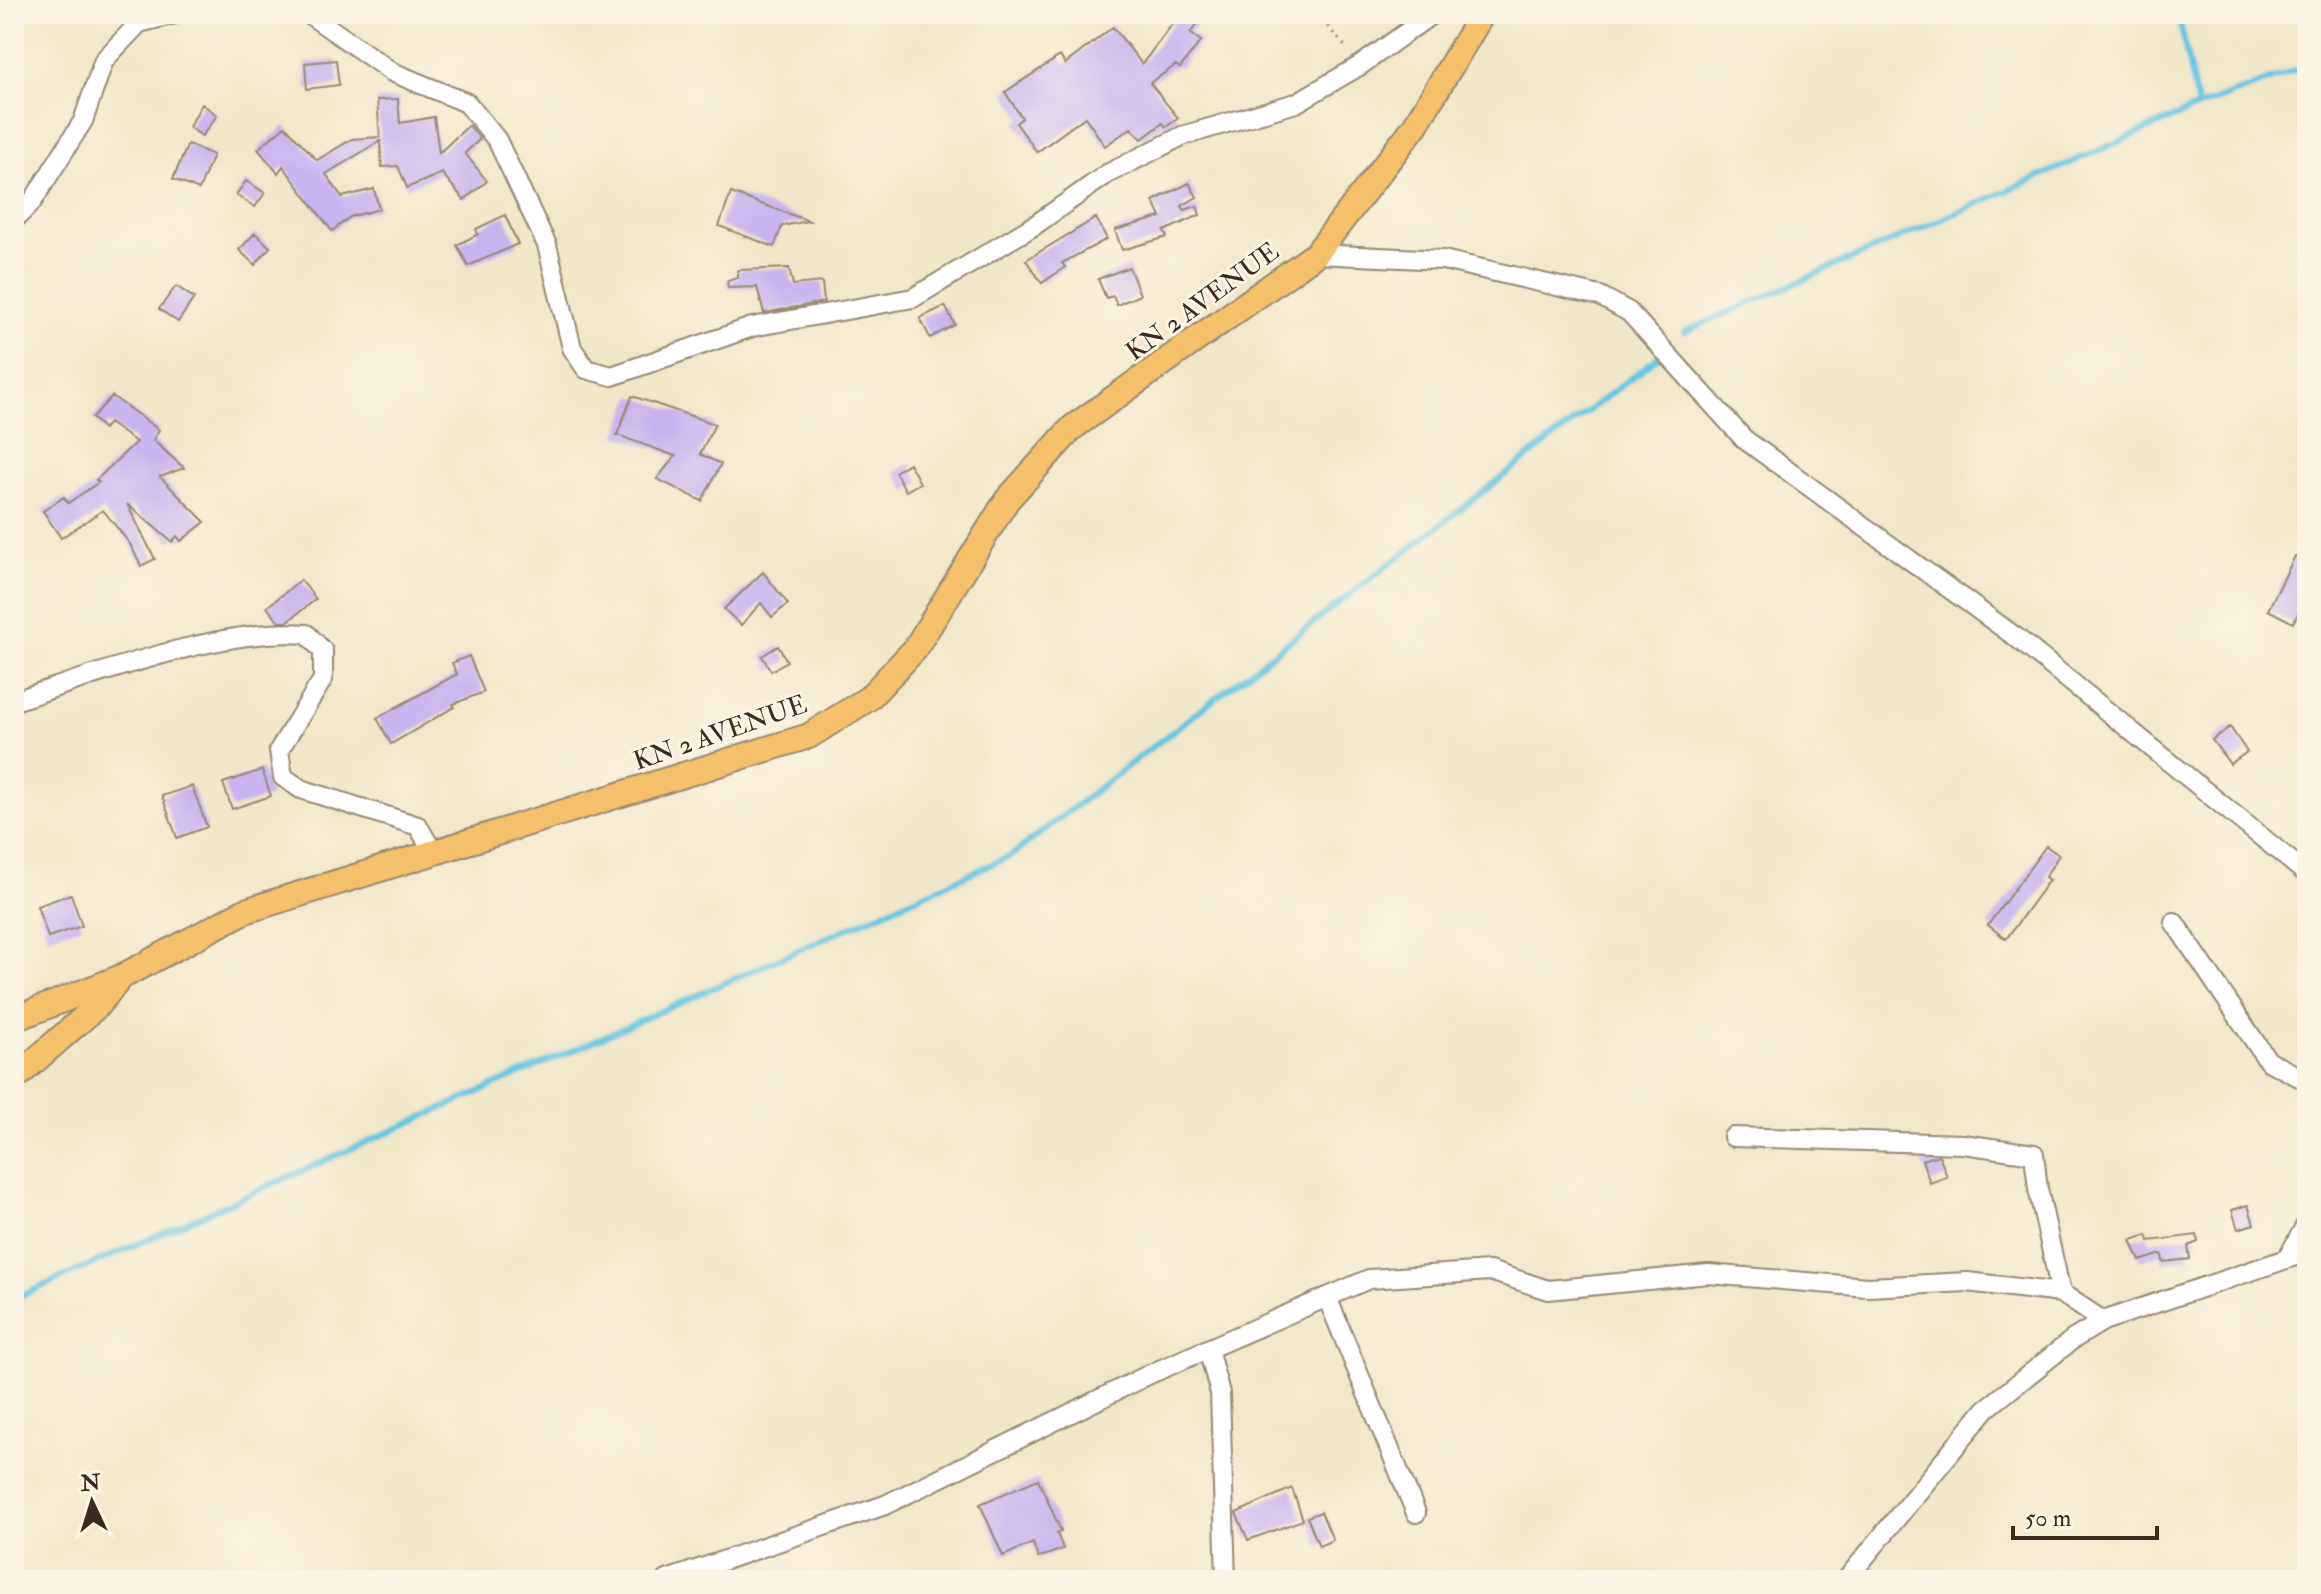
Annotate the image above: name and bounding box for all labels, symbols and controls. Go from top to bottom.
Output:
street label: KN 2 AVENUE [1120,236,1285,368]
street label: KN 2 AVENUE [629,688,811,778]
north arrow [52,1462,132,1542]
text: N [79,1468,102,1498]
scale bar [2013,1490,2157,1540]
text: 50 m [2025,1503,2072,1534]

